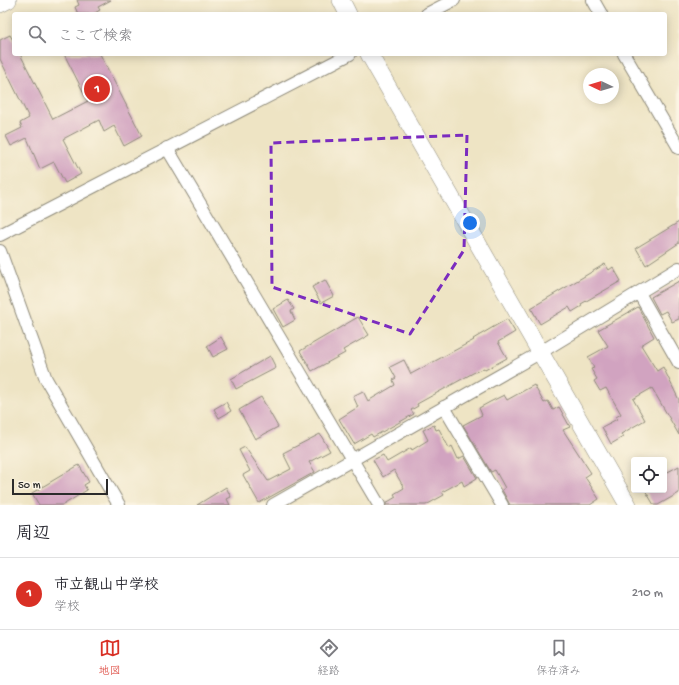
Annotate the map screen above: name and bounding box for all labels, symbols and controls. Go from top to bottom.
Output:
search box [12,12,667,56]
icon: search [26,23,48,45]
text: ここで検索 [58,28,133,46]
north arrow [583,68,619,104]
pin: 1 [84,74,110,104]
your location [460,213,480,233]
map controls [631,457,667,493]
button: locate [631,457,667,493]
scale bar [12,477,108,496]
text: 50 m [18,480,40,492]
text: 周辺 [16,525,50,545]
text: 市立観山中学校 [54,577,159,595]
text: 1 [26,586,32,601]
text: 210 m [632,586,663,601]
text: 学校 [54,600,80,615]
tab: 地図 [99,637,121,678]
tab: 経路 [318,637,340,678]
tab: 保存済み [537,637,581,678]

